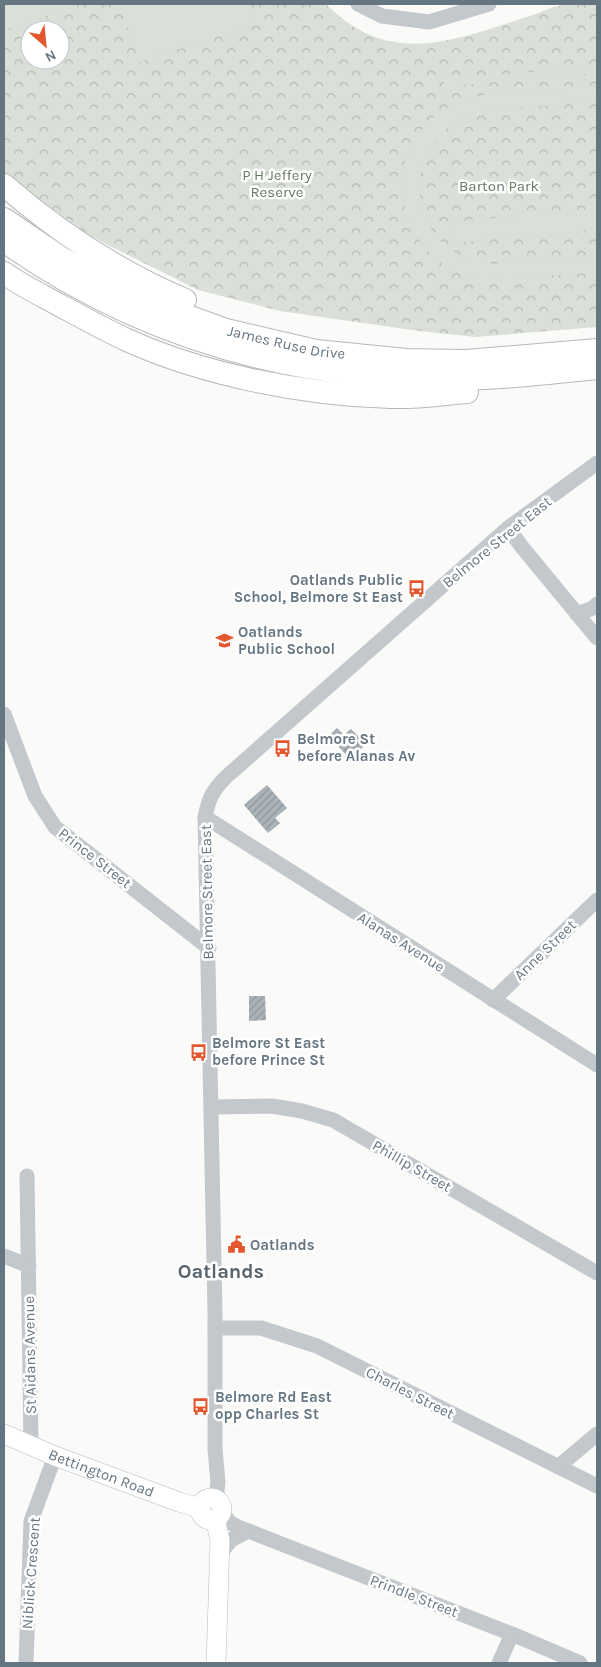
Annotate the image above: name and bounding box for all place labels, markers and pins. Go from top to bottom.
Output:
place label: Oatlands Public School, Belmore St East [234,571,403,606]
bus stop icon: Oatlands Public School, Belmore St East [407,579,427,599]
place label: Oatlands Public School [238,623,335,658]
school or university icon: Oatlands Public School [214,631,234,651]
place label: Belmore St before Alanas Av [297,730,415,765]
bus stop icon: Belmore St before Alanas Av [273,738,293,758]
place label: Belmore St East before Prince St [212,1034,325,1069]
bus stop icon: Belmore St East before Prince St [188,1042,208,1062]
public building icon: Oatlands [226,1235,246,1255]
place label: Oatlands [250,1236,315,1254]
place label: Belmore Rd East opp Charles St [215,1388,332,1423]
bus stop icon: Belmore Rd East opp Charles St [191,1396,211,1416]

